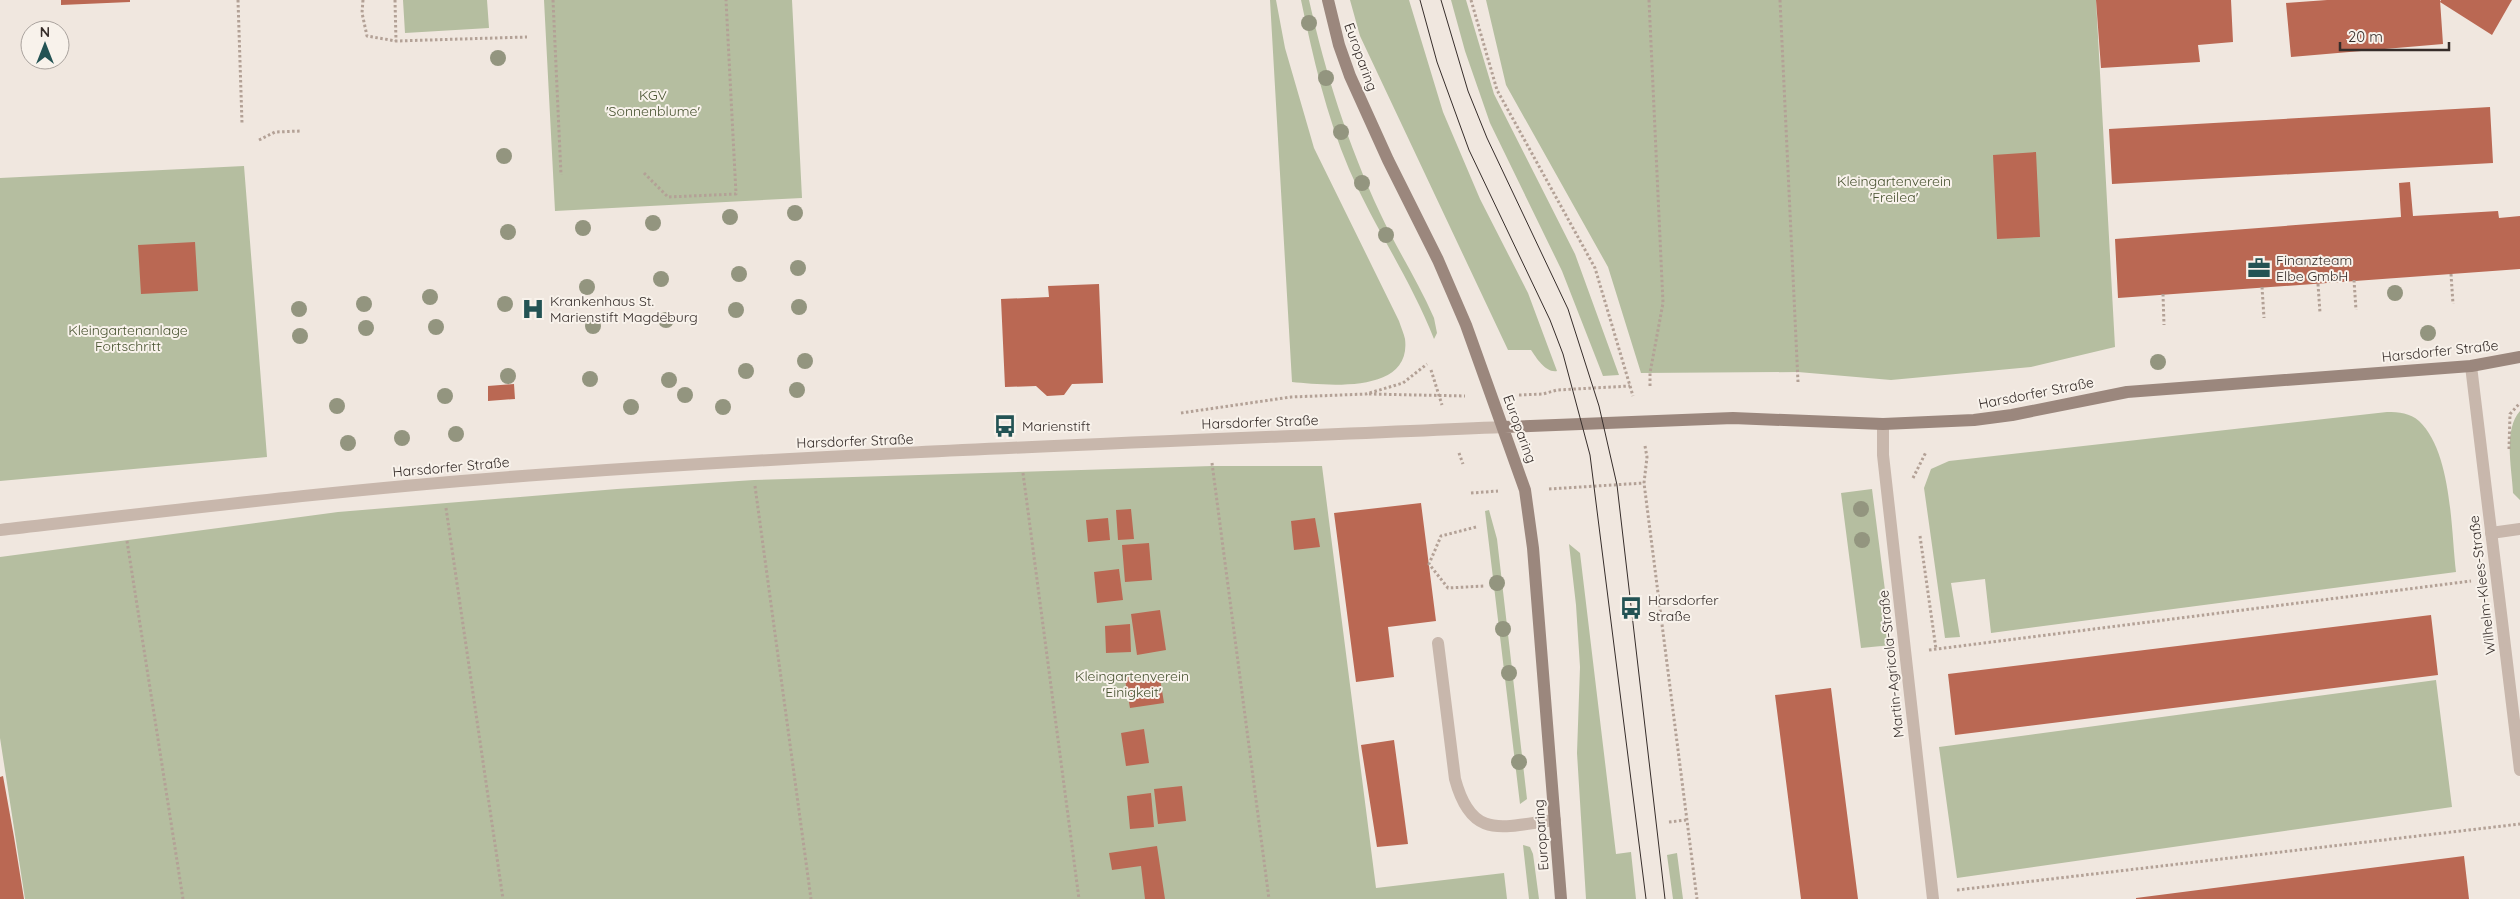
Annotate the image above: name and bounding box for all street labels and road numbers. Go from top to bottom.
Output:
street label: Europaring [1340,20,1382,94]
street label: Harsdorfer Straße [2381,336,2499,366]
street label: Harsdorfer Straße [1977,373,2095,413]
street label: Europaring [1499,392,1541,466]
street label: Harsdorfer Straße [1201,411,1319,433]
street label: Harsdorfer Straße [796,430,914,452]
street label: Harsdorfer Straße [392,453,510,481]
street label: Wilhelm-Klees-Straße [2465,514,2499,656]
street label: Martin-Agricola-Straße [1874,589,1908,739]
street label: Europaring [1530,799,1552,871]

